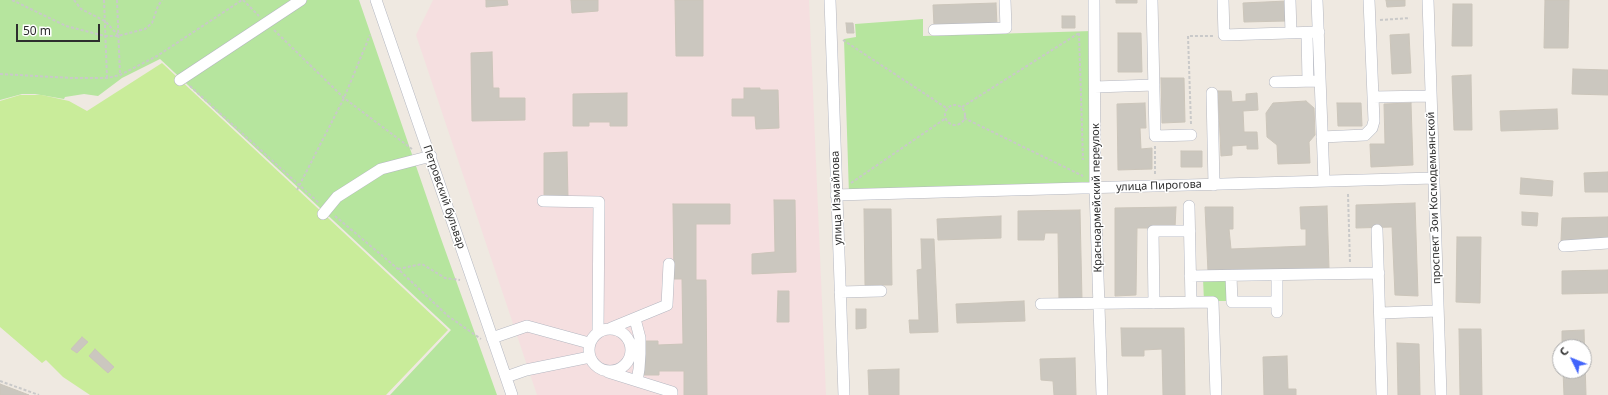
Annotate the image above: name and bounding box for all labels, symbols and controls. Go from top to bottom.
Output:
scale bar [18,16,102,42]
text: 50 m [23,22,51,39]
street label: проспект Зои Космодемьянской [1424,112,1444,284]
street label: Красноармейский переулок [1089,123,1105,273]
street label: Петровский бульвар [420,143,468,251]
street label: улица Измайлова [829,151,845,245]
street label: улица Пирогова [1116,178,1202,194]
north arrow [1552,339,1592,379]
text: С [1556,343,1571,359]

